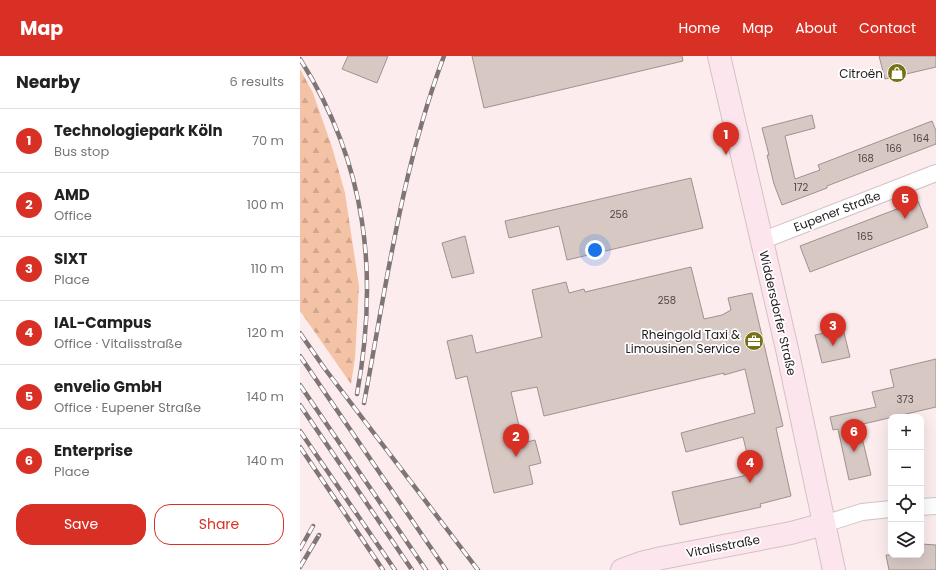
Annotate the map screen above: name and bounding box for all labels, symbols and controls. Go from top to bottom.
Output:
text: Map [20,15,63,42]
text: Home [678,18,720,38]
text: Map [742,18,773,38]
text: About [795,18,837,38]
text: Contact [859,18,916,38]
shop icon: Citroën [886,62,908,84]
place label: Citroën [839,65,883,82]
text: Nearby [16,70,80,94]
text: 6 results [230,72,284,91]
text: Technologiepark Köln [54,120,223,141]
pin: 1 [713,122,739,155]
text: 1 [27,131,31,150]
text: 70 m [252,131,284,150]
house number: 164 [913,131,929,146]
house number: 166 [886,141,902,156]
text: Bus stop [54,142,109,161]
house number: 168 [858,151,874,166]
house number: 172 [794,180,808,195]
text: AMD [54,184,90,205]
pin: 5 [892,186,918,219]
street label: Eupener Straße [791,187,883,235]
text: 2 [25,195,33,214]
text: 100 m [247,195,284,214]
text: Office [54,206,92,225]
house number: 256 [610,207,628,222]
house number: 165 [857,229,873,244]
your location [585,240,605,260]
text: SIXT [54,248,87,269]
street label: Widdersdorfer Straße [755,249,801,377]
text: 3 [25,259,33,278]
text: 110 m [251,259,284,278]
text: Place [54,270,89,289]
house number: 258 [658,293,676,308]
text: IAL-Campus [54,312,152,333]
pin: 3 [820,313,846,346]
text: 4 [25,323,33,342]
text: 120 m [247,323,284,342]
place label: Rheingold Taxi & Limousinen Service [626,326,740,357]
office icon: Rheingold Taxi & Limousinen Service [743,330,765,352]
text: Office · Vitalisstraße [54,334,182,353]
text: envelio GmbH [54,376,162,397]
text: 5 [25,387,33,406]
text: 140 m [247,387,284,406]
house number: 373 [896,392,914,407]
text: Office · Eupener Straße [54,398,201,417]
map controls [888,414,924,558]
button: + [888,414,924,450]
pin: 6 [841,419,867,452]
pin: 2 [503,424,529,457]
text: Enterprise [54,440,133,461]
pin: 4 [737,450,763,483]
button: − [888,450,924,486]
text: 6 [25,451,33,470]
text: 140 m [247,451,284,470]
text: Place [54,462,89,481]
button: locate [888,486,924,522]
button: Save [16,504,146,545]
button: Share [154,504,284,545]
button: layers [888,522,924,558]
street label: Vitalisstraße [685,531,761,561]

